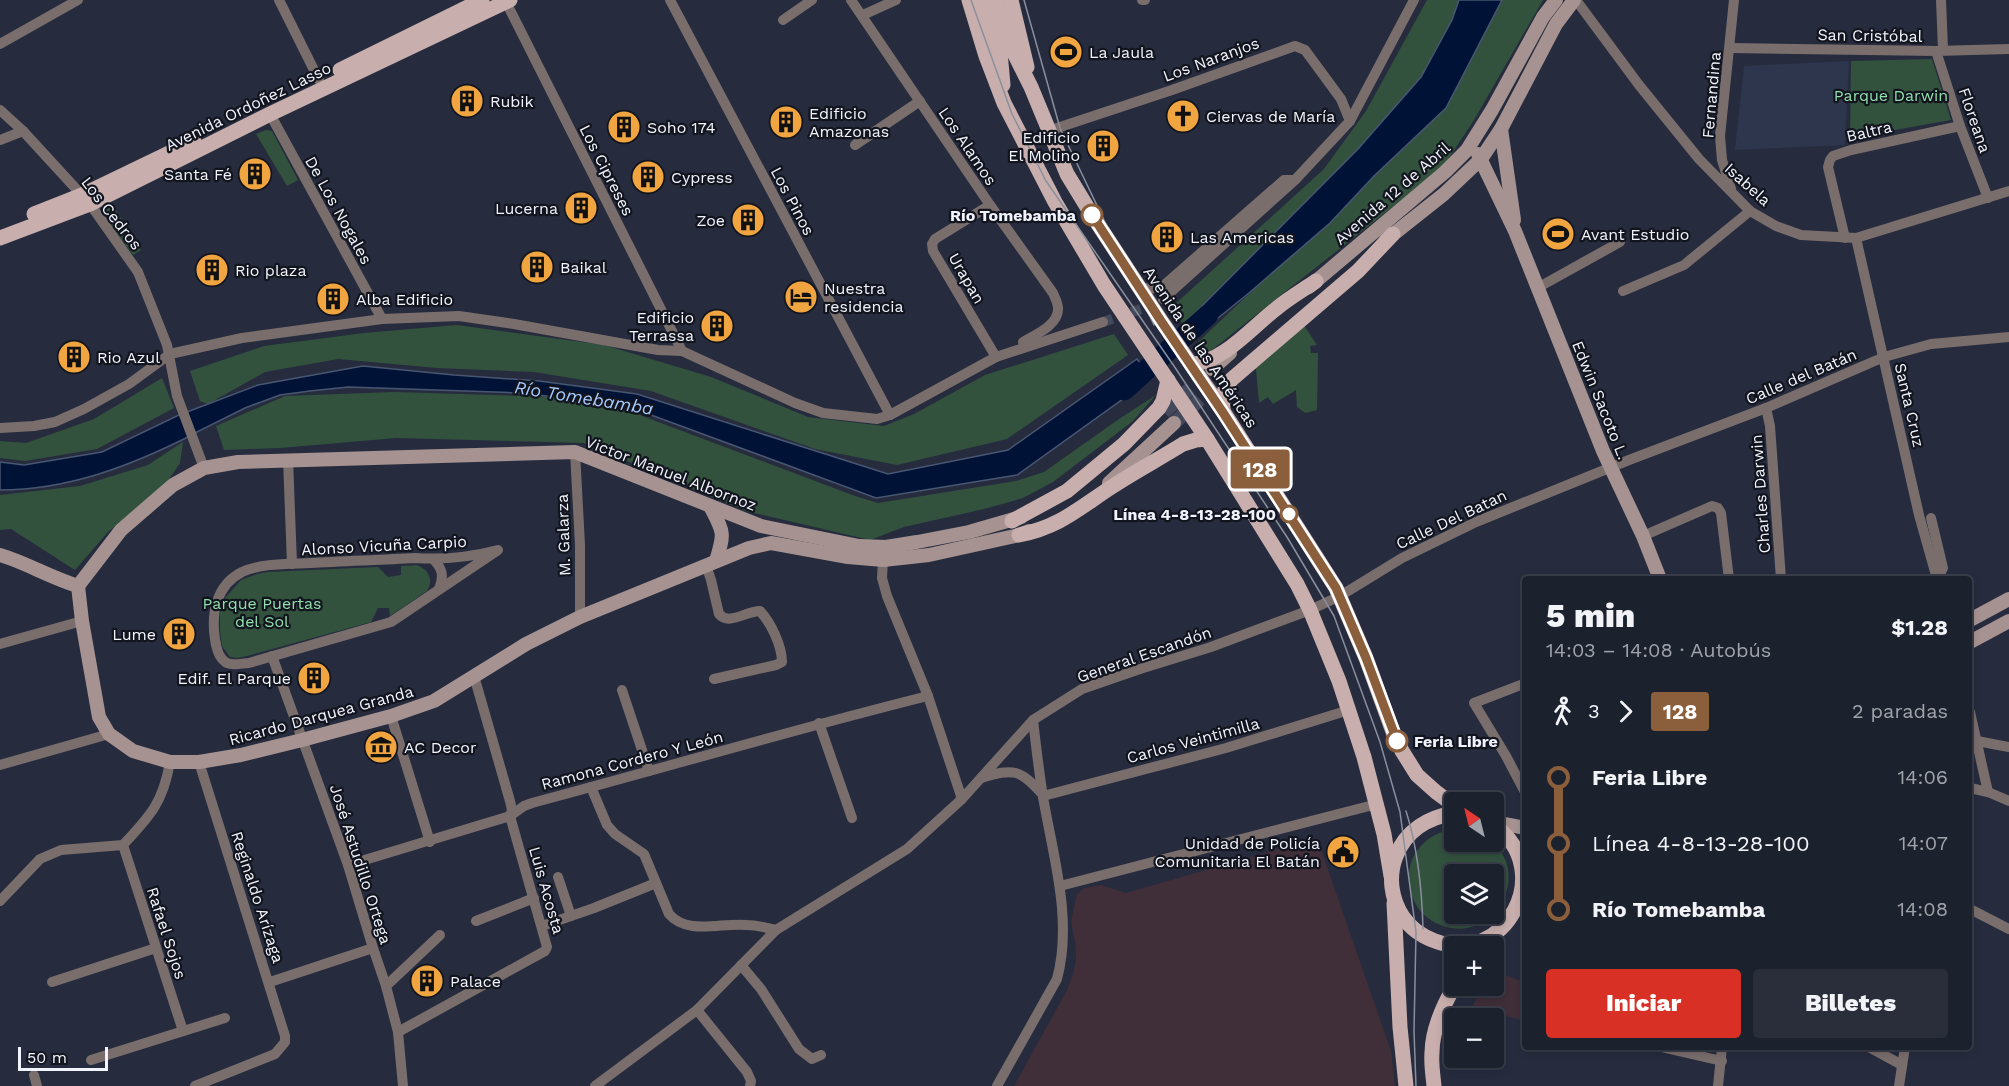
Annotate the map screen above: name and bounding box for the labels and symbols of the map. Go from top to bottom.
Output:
street label: San Cristóbal [1817,25,1923,46]
street label: Los Naranjos [1160,33,1262,86]
sports icon: La Jaula [1048,34,1084,70]
place label: La Jaula [1089,43,1154,62]
street label: Fernandina [1698,51,1725,139]
street label: Avenida Ordoñez Lasso [162,58,334,155]
building icon: Rubik [449,83,485,119]
street label: Floreana [1955,85,1995,155]
park label: Parque Darwin [1834,86,1948,105]
place label: Rubik [490,92,534,111]
church icon: Ciervas de María [1165,98,1201,134]
building icon: Edificio Amazonas [768,104,804,140]
place label: Edificio Amazonas [809,104,889,141]
street label: Los Alamos [935,104,1001,189]
place label: Ciervas de María [1206,107,1335,126]
building icon: Soho 174 [606,109,642,145]
street label: Baltra [1844,117,1894,146]
place label: Soho 174 [647,118,716,137]
street label: Los Cipreses [575,122,638,219]
place label: Edificio El Molino [1008,128,1080,165]
building icon: Edificio El Molino [1085,128,1121,164]
street label: Avenida 12 de Abril [1331,138,1454,249]
street label: De Los Nogales [301,153,376,267]
building icon: Santa Fé [237,156,273,192]
building icon: Cypress [630,159,666,195]
street label: Isabela [1721,159,1775,210]
street label: Los Pinos [767,164,819,239]
place label: Santa Fé [164,165,232,184]
place label: Cypress [671,168,733,187]
street label: Los Cedros [77,173,146,254]
building icon: Lucerna [563,190,599,226]
place label: Lucerna [495,199,558,218]
building icon: Zoe [730,202,766,238]
marker: Río Tomebamba [1081,204,1103,226]
place label: Río Tomebamba [950,206,1077,225]
place label: Zoe [696,211,725,230]
sports icon: Avant Estudio [1540,216,1576,252]
building icon: Las Americas [1149,219,1185,255]
place label: Avant Estudio [1581,225,1689,244]
place label: Las Americas [1190,228,1294,247]
building icon: Baikal [519,249,555,285]
street label: Urapan [944,249,989,307]
building icon: Rio plaza [194,252,230,288]
place label: Baikal [560,258,607,277]
place label: Rio plaza [235,261,306,280]
street label: Avenida de las Américas [1140,263,1262,431]
hotel icon: Nuestra residencia [783,279,819,315]
place label: Nuestra residencia [824,279,904,316]
building icon: Alba Edificio [315,281,351,317]
place label: Alba Edificio [356,290,453,309]
place label: Edificio Terrassa [629,308,694,345]
building icon: Edificio Terrassa [699,308,735,344]
street label: Edwin Sacoto L. [1568,338,1633,462]
building icon: Rio Azul [56,339,92,375]
street label: Calle del Batán [1743,345,1859,408]
place label: Rio Azul [97,348,160,367]
street label: Santa Cruz [1891,361,1928,449]
water label: Río Tomebamba [513,376,655,419]
street label: Victor Manuel Albornoz [583,432,759,515]
street label: Charles Darwin [1747,434,1774,554]
line badge: 128 [1226,450,1294,488]
street label: Calle Del Batan [1393,486,1510,553]
street label: M. Galarza [553,494,574,576]
place label: Línea 4-8-13-28-100 [1113,505,1276,524]
marker: Línea 4-8-13-28-100 [1280,505,1298,523]
street label: Alonso Vicuña Carpio [301,532,467,559]
park label: Parque Puertas del Sol [203,594,321,631]
building icon: Lume [161,616,197,652]
street label: General Escandón [1074,623,1214,686]
place label: Lume [112,625,156,644]
building icon: Edif. El Parque [296,660,332,696]
place label: Edif. El Parque [178,669,291,688]
street label: Ricardo Darquea Granda [227,682,415,749]
street label: Carlos Veintimilla [1125,714,1262,767]
street label: Ramona Cordero Y León [539,727,725,794]
museum icon: AC Decor [363,729,399,765]
marker: Feria Libre [1386,730,1408,752]
place label: Feria Libre [1414,732,1498,751]
place label: AC Decor [404,738,477,757]
street label: José Astudillo Ortega [326,782,395,947]
north arrow [1444,792,1504,852]
street label: Reginaldo Arízaga [227,829,288,965]
place label: Unidad de Policía Comunitaria El Batán [1155,834,1320,871]
public building icon: Unidad de Policía Comunitaria El Batán [1325,834,1361,870]
street label: Luis Acosta [525,844,568,936]
street label: Rafael Sojos [143,885,190,982]
building icon: Palace [409,963,445,999]
place label: Palace [450,972,501,991]
scale bar [18,1044,108,1072]

